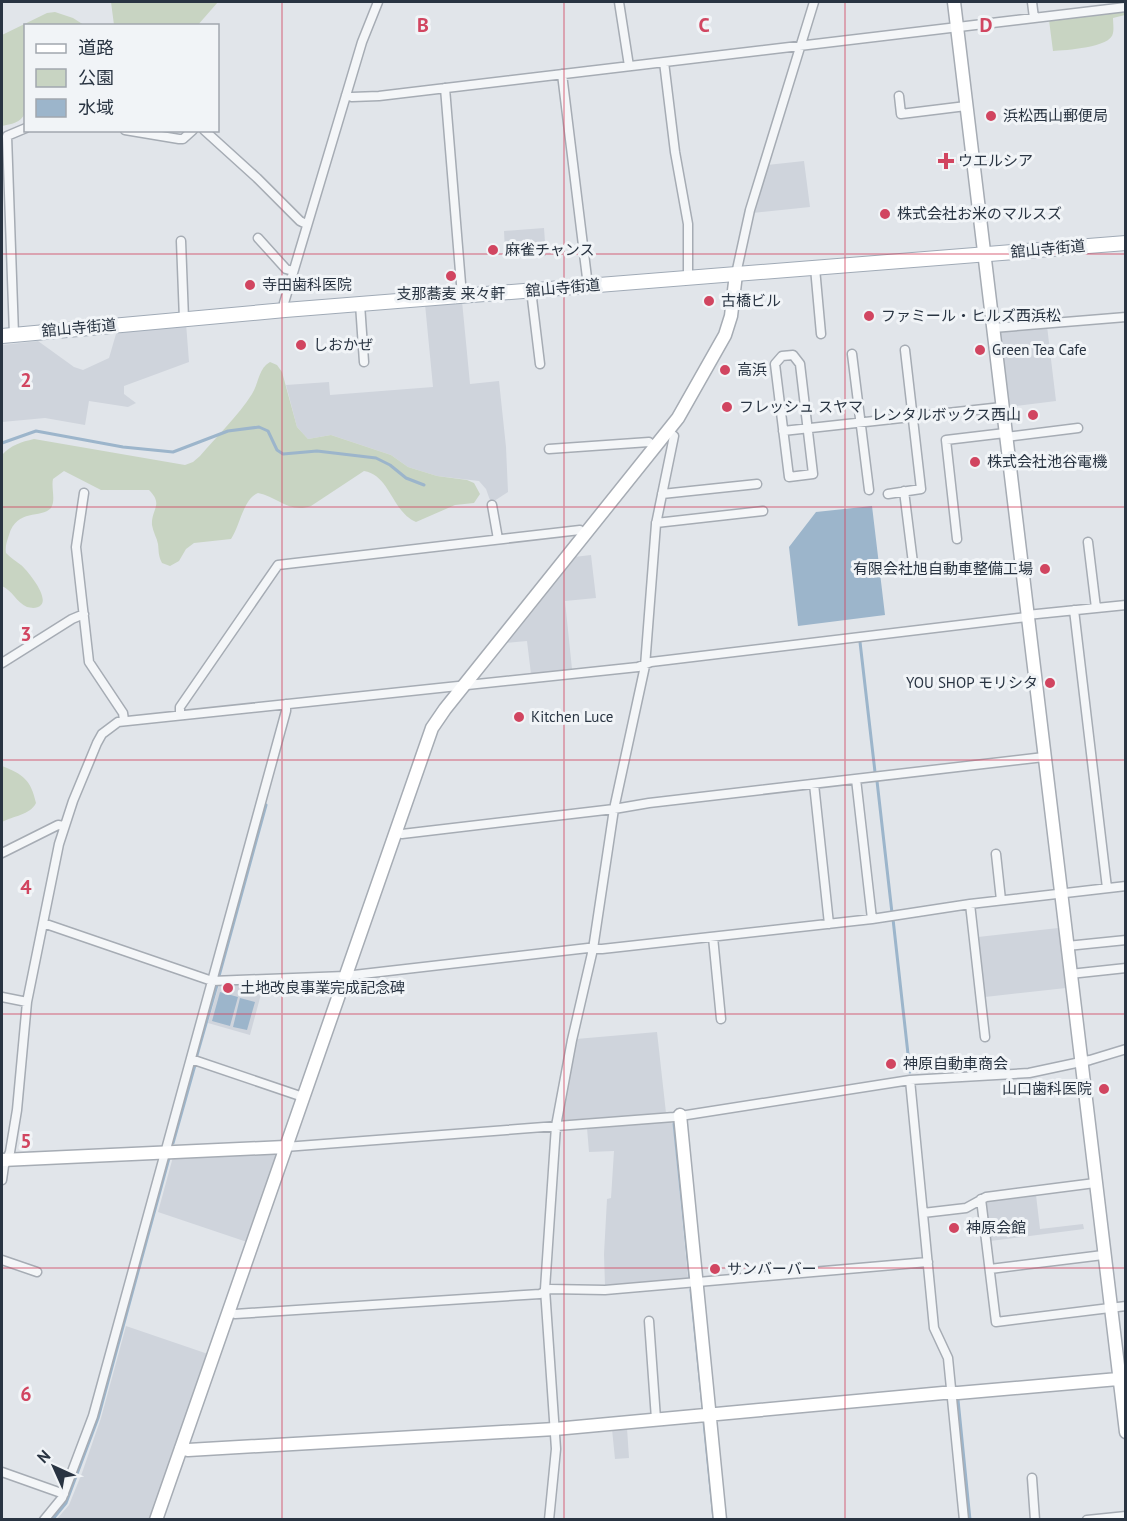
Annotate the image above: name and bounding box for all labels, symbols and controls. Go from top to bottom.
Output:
text: B [417,12,429,38]
text: C [698,12,710,38]
text: D [980,12,993,38]
legend [24,24,219,132]
text: 道路 [78,36,114,59]
text: 公園 [78,66,114,89]
text: 水域 [78,96,114,119]
place label: 浜松西山郵便局 [1003,106,1108,125]
marker: 浜松西山郵便局 [984,109,998,123]
place label: ウエルシア [958,151,1033,170]
marker: ウエルシア [939,154,953,168]
place label: 株式会社お米のマルスズ [897,204,1062,223]
marker: 株式会社お米のマルスズ [878,207,892,221]
street label: 舘山寺街道 [1010,236,1086,261]
place label: 麻雀チャンス [505,240,595,259]
marker: 麻雀チャンス [486,243,500,257]
marker: 支那蕎麦 来々軒 [444,269,458,283]
place label: 寺田歯科医院 [262,275,352,294]
street label: 舘山寺街道 [525,275,601,300]
marker: 寺田歯科医院 [243,278,257,292]
place label: 支那蕎麦 来々軒 [396,284,506,303]
place label: 古橋ビル [721,291,781,310]
marker: 古橋ビル [702,294,716,308]
place label: ファミール・ヒルズ西浜松 [881,306,1061,325]
marker: ファミール・ヒルズ西浜松 [862,309,876,323]
street label: 舘山寺街道 [41,315,117,340]
place label: しおかぜ [313,335,373,354]
marker: しおかぜ [294,338,308,352]
place label: Green Tea Cafe [992,340,1087,359]
marker: Green Tea Cafe [973,343,987,357]
place label: 高浜 [737,360,767,379]
marker: 高浜 [718,363,732,377]
text: 2 [20,367,32,393]
place label: フレッシュ スヤマ [739,397,863,416]
marker: フレッシュ スヤマ [720,400,734,414]
place label: レンタルボックス西山 [871,405,1021,424]
marker: レンタルボックス西山 [1026,408,1040,422]
place label: 株式会社池谷電機 [987,452,1107,471]
marker: 株式会社池谷電機 [968,455,982,469]
place label: 有限会社旭自動車整備工場 [853,559,1033,578]
marker: 有限会社旭自動車整備工場 [1038,562,1052,576]
text: 3 [20,621,32,647]
place label: YOU SHOP モリシタ [906,673,1038,692]
marker: YOU SHOP モリシタ [1043,676,1057,690]
place label: Kitchen Luce [531,707,613,726]
marker: Kitchen Luce [512,710,526,724]
text: 4 [20,874,32,900]
place label: 土地改良事業完成記念碑 [240,978,405,997]
marker: 土地改良事業完成記念碑 [221,981,235,995]
place label: 神原自動車商会 [903,1054,1008,1073]
marker: 神原自動車商会 [884,1057,898,1071]
place label: 山口歯科医院 [1002,1079,1092,1098]
marker: 山口歯科医院 [1097,1082,1111,1096]
text: 5 [20,1128,32,1154]
place label: 神原会館 [966,1218,1026,1237]
marker: 神原会館 [947,1221,961,1235]
place label: サンバーバー [727,1259,817,1278]
marker: サンバーバー [708,1262,722,1276]
text: 6 [20,1381,32,1407]
north arrow [24,1437,84,1497]
text: N [33,1446,54,1467]

